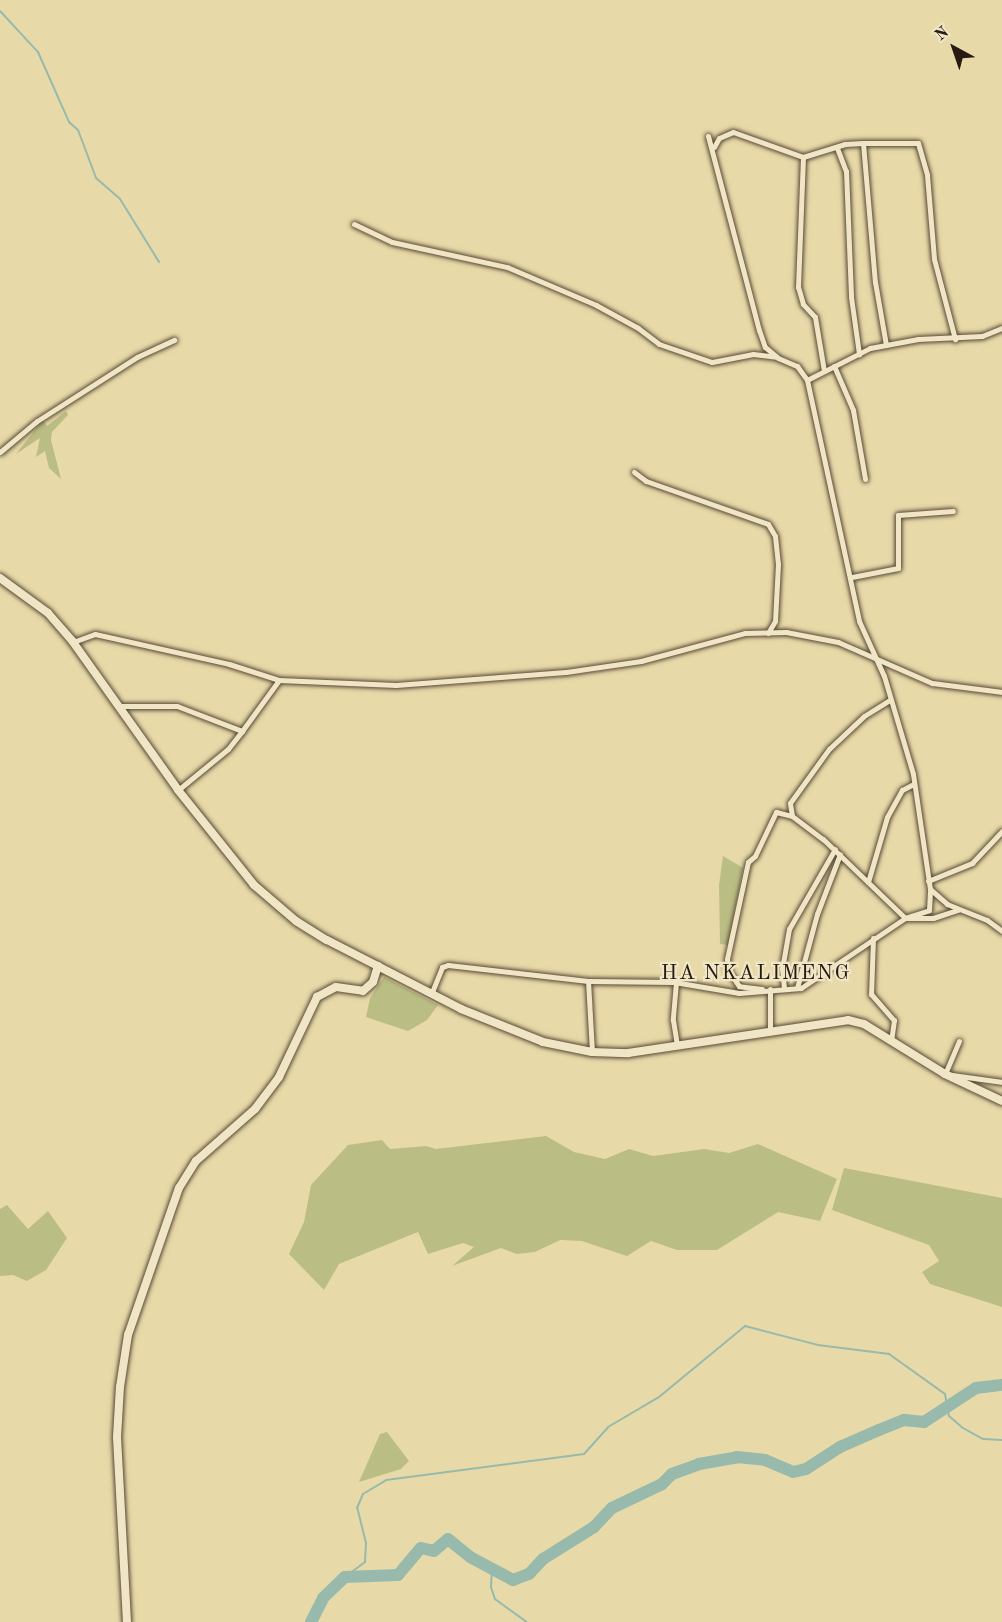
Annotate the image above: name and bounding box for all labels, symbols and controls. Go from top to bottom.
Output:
north arrow [924,18,984,78]
text: N [933,24,952,44]
district label: HA NKALIMENG [661,961,851,987]

